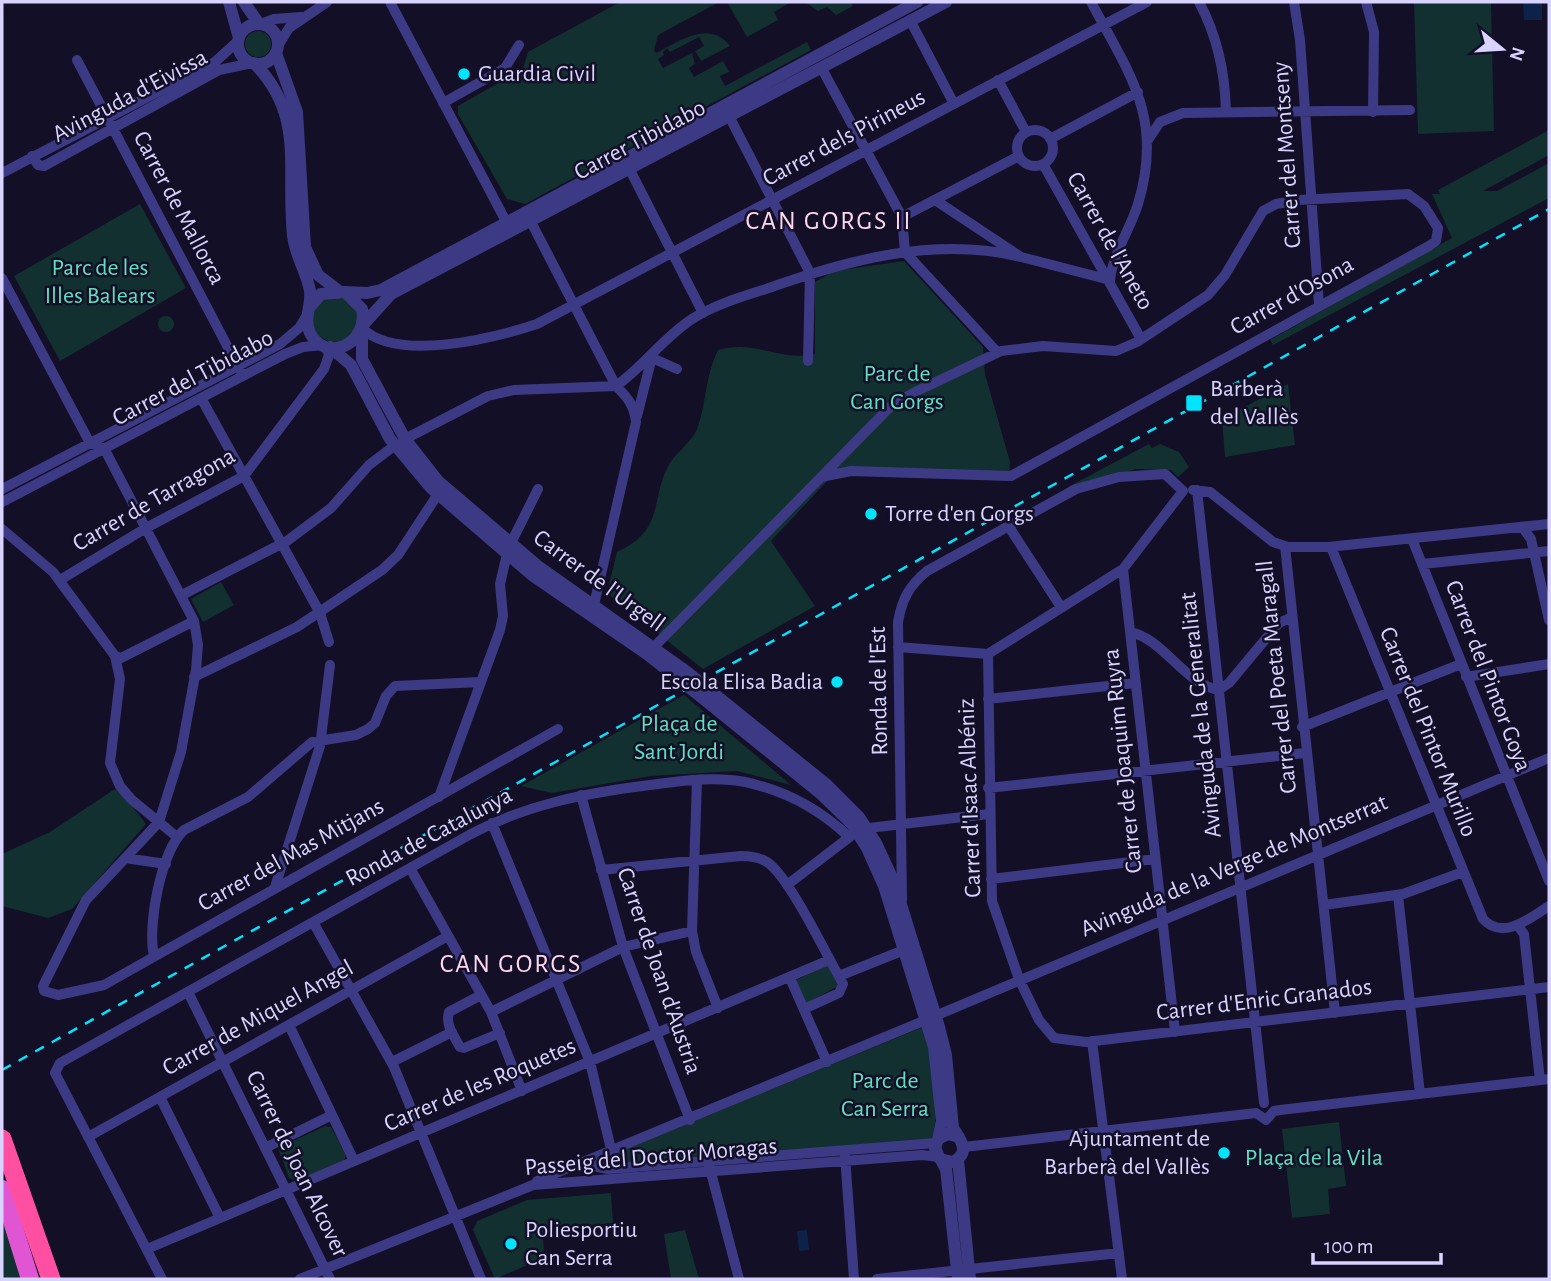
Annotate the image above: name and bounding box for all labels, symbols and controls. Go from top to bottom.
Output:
north arrow [1467,14,1537,84]
street label: Avinguda d'Eivissa [49,45,211,147]
text: N [1506,45,1528,63]
street label: Carrer del Montseny [1269,61,1305,249]
place label: Guardia Civil [478,62,596,86]
marker: Guardia Civil [456,66,472,82]
street label: Carrer dels Pirineus [759,85,929,191]
street label: Carrer Tibidabo [570,95,710,185]
street label: Carrer de Mallorca [128,127,230,289]
street label: Carrer de l'Aneto [1062,168,1158,314]
district label: CAN GORGS II [746,208,912,234]
street label: Carrer d'Osona [1226,252,1358,340]
park label: Parc de les Illes Balears [45,256,155,308]
street label: Carrer del Tibidabo [109,326,277,430]
park label: Parc de Can Gorgs [850,362,944,414]
place label: Barberà del Vallès [1210,377,1299,429]
marker: Barberà del Vallès [1184,393,1204,413]
street label: Carrer de Tarragona [69,444,239,556]
place label: Torre d'en Gorgs [885,502,1034,526]
marker: Torre d'en Gorgs [863,506,879,522]
street label: Carrer de l'Urgell [529,525,669,637]
street label: Carrer del Poeta Maragall [1253,559,1301,795]
street label: Carrer del Pintor Goya [1441,577,1535,775]
street label: Avinguda de la Generalitat [1176,591,1226,839]
street label: Carrer del Pintor Murillo [1375,624,1481,840]
street label: Ronda de l'Est [866,626,892,756]
street label: Carrer de Joaquim Ruyra [1099,647,1147,875]
place label: Escola Elisa Badia [660,670,823,694]
marker: Escola Elisa Badia [829,674,845,690]
street label: Carrer d'Isaac Albéniz [955,698,985,898]
park label: Plaça de Sant Jordi [634,712,724,764]
street label: Ronda de Catalunya [342,783,516,891]
street label: Avinguda de la Verge de Montserrat [1077,790,1391,942]
street label: Carrer del Mas Mitjans [194,794,388,916]
street label: Carrer de Joan d'Austria [612,865,706,1077]
district label: CAN GORGS [440,951,582,977]
street label: Carrer de Miquel Angel [159,956,357,1080]
street label: Carrer d'Enric Granados [1155,975,1373,1025]
street label: Carrer de les Roquetes [381,1034,579,1136]
street label: Carrer de Joan Alcover [241,1067,353,1261]
park label: Parc de Can Serra [841,1069,929,1121]
place label: Ajuntament de Barberà del Vallès [1044,1127,1210,1179]
street label: Passeig del Doctor Moragas [524,1134,778,1180]
marker: Ajuntament de Barberà del Vallès [1216,1145,1232,1161]
park label: Plaça de la Vila [1245,1146,1383,1170]
place label: Poliesportiu Can Serra [525,1218,637,1270]
scale bar [1313,1222,1441,1266]
marker: Poliesportiu Can Serra [503,1236,519,1252]
text: 100 m [1324,1236,1374,1257]

